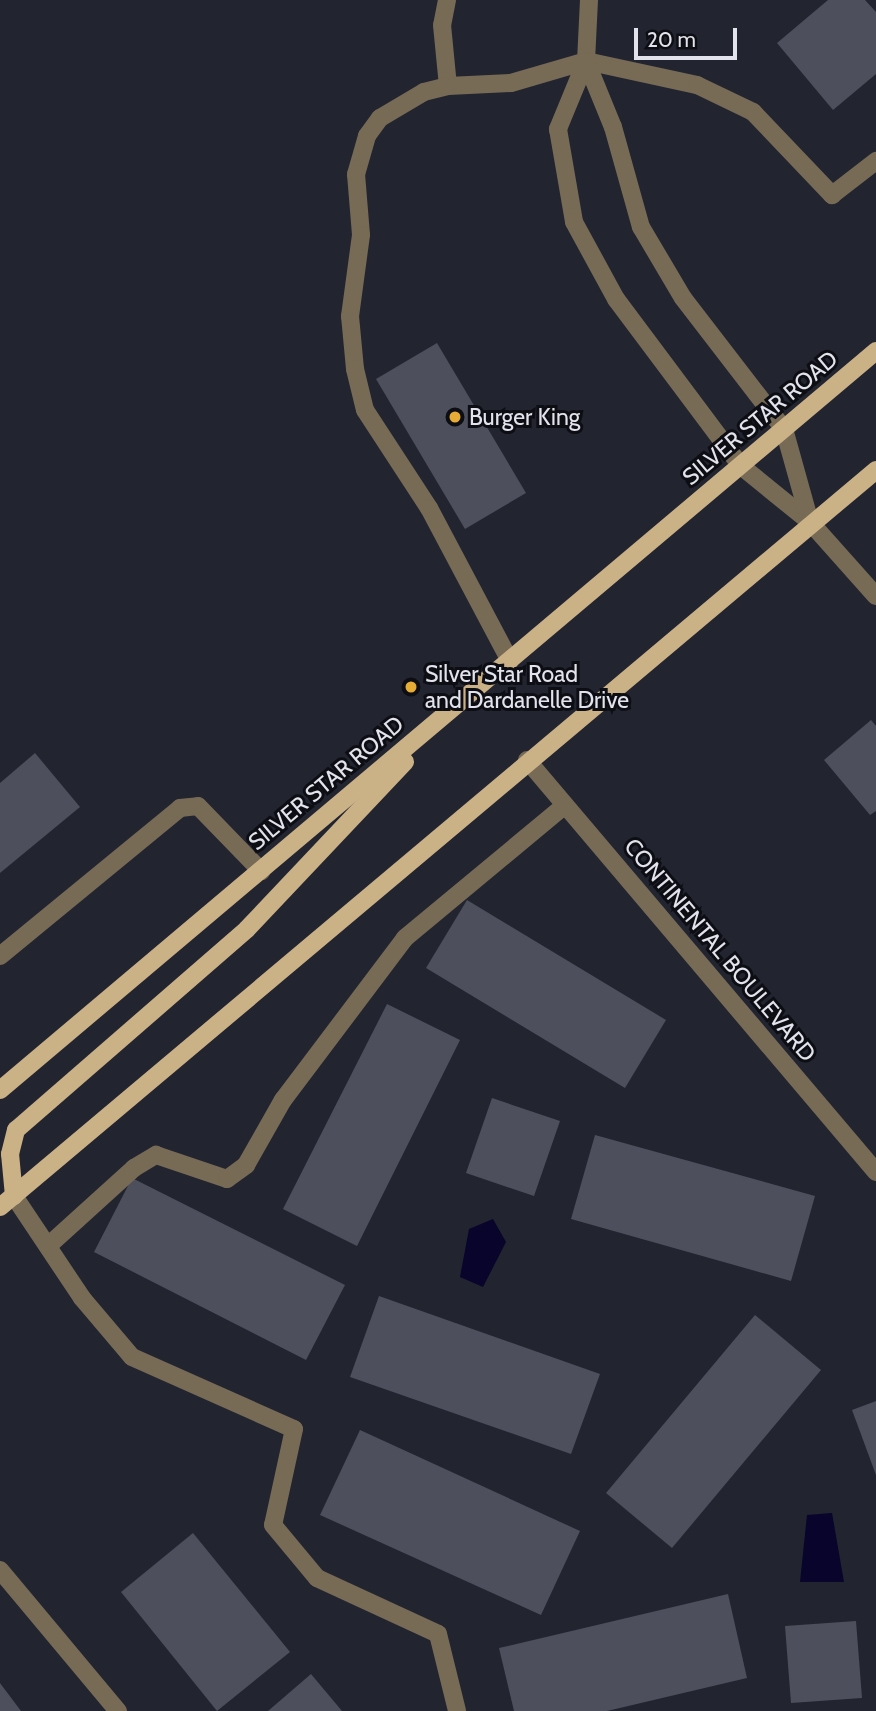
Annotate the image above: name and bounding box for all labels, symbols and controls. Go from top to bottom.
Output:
scale bar [638,14,741,58]
text: 20 m [647,27,696,52]
street label: SILVER STAR ROAD [677,345,843,491]
place label: Burger King [469,403,580,431]
marker: Burger King [447,409,463,425]
place label: Silver Star Road and Dardanelle Drive [425,660,629,714]
marker: Silver Star Road and Dardanelle Drive [403,679,419,695]
street label: SILVER STAR ROAD [243,710,409,856]
street label: CONTINENTAL BOULEVARD [619,833,821,1067]

